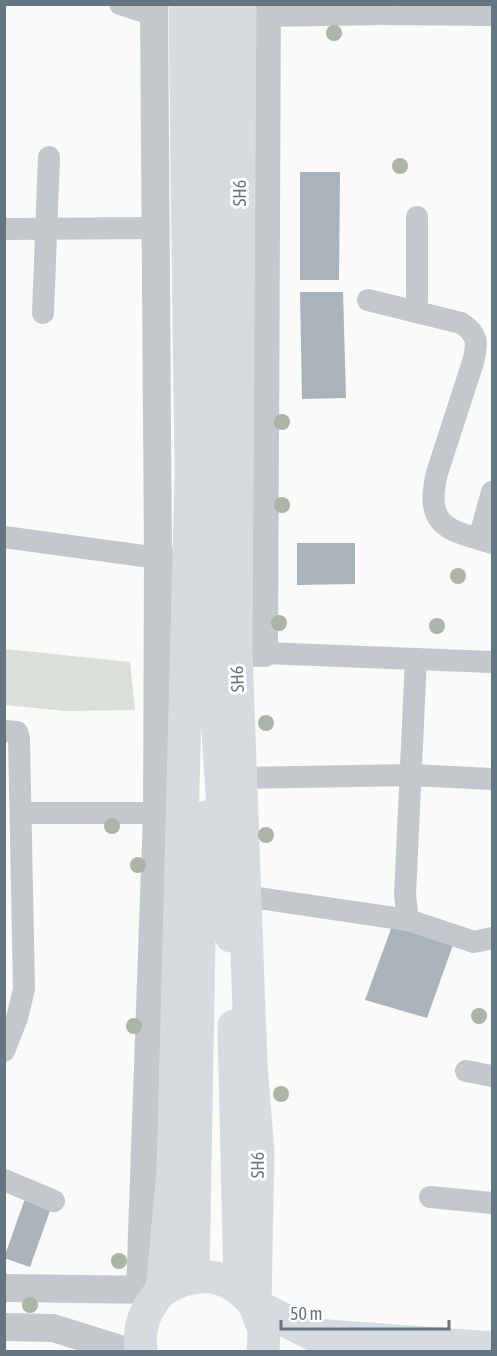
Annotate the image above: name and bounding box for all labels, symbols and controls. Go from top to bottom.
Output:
street label: SH6 [229,180,250,206]
street label: SH6 [226,665,248,693]
street label: SH6 [247,1152,268,1178]
scale bar [281,1293,449,1331]
text: 50 m [290,1303,322,1324]

